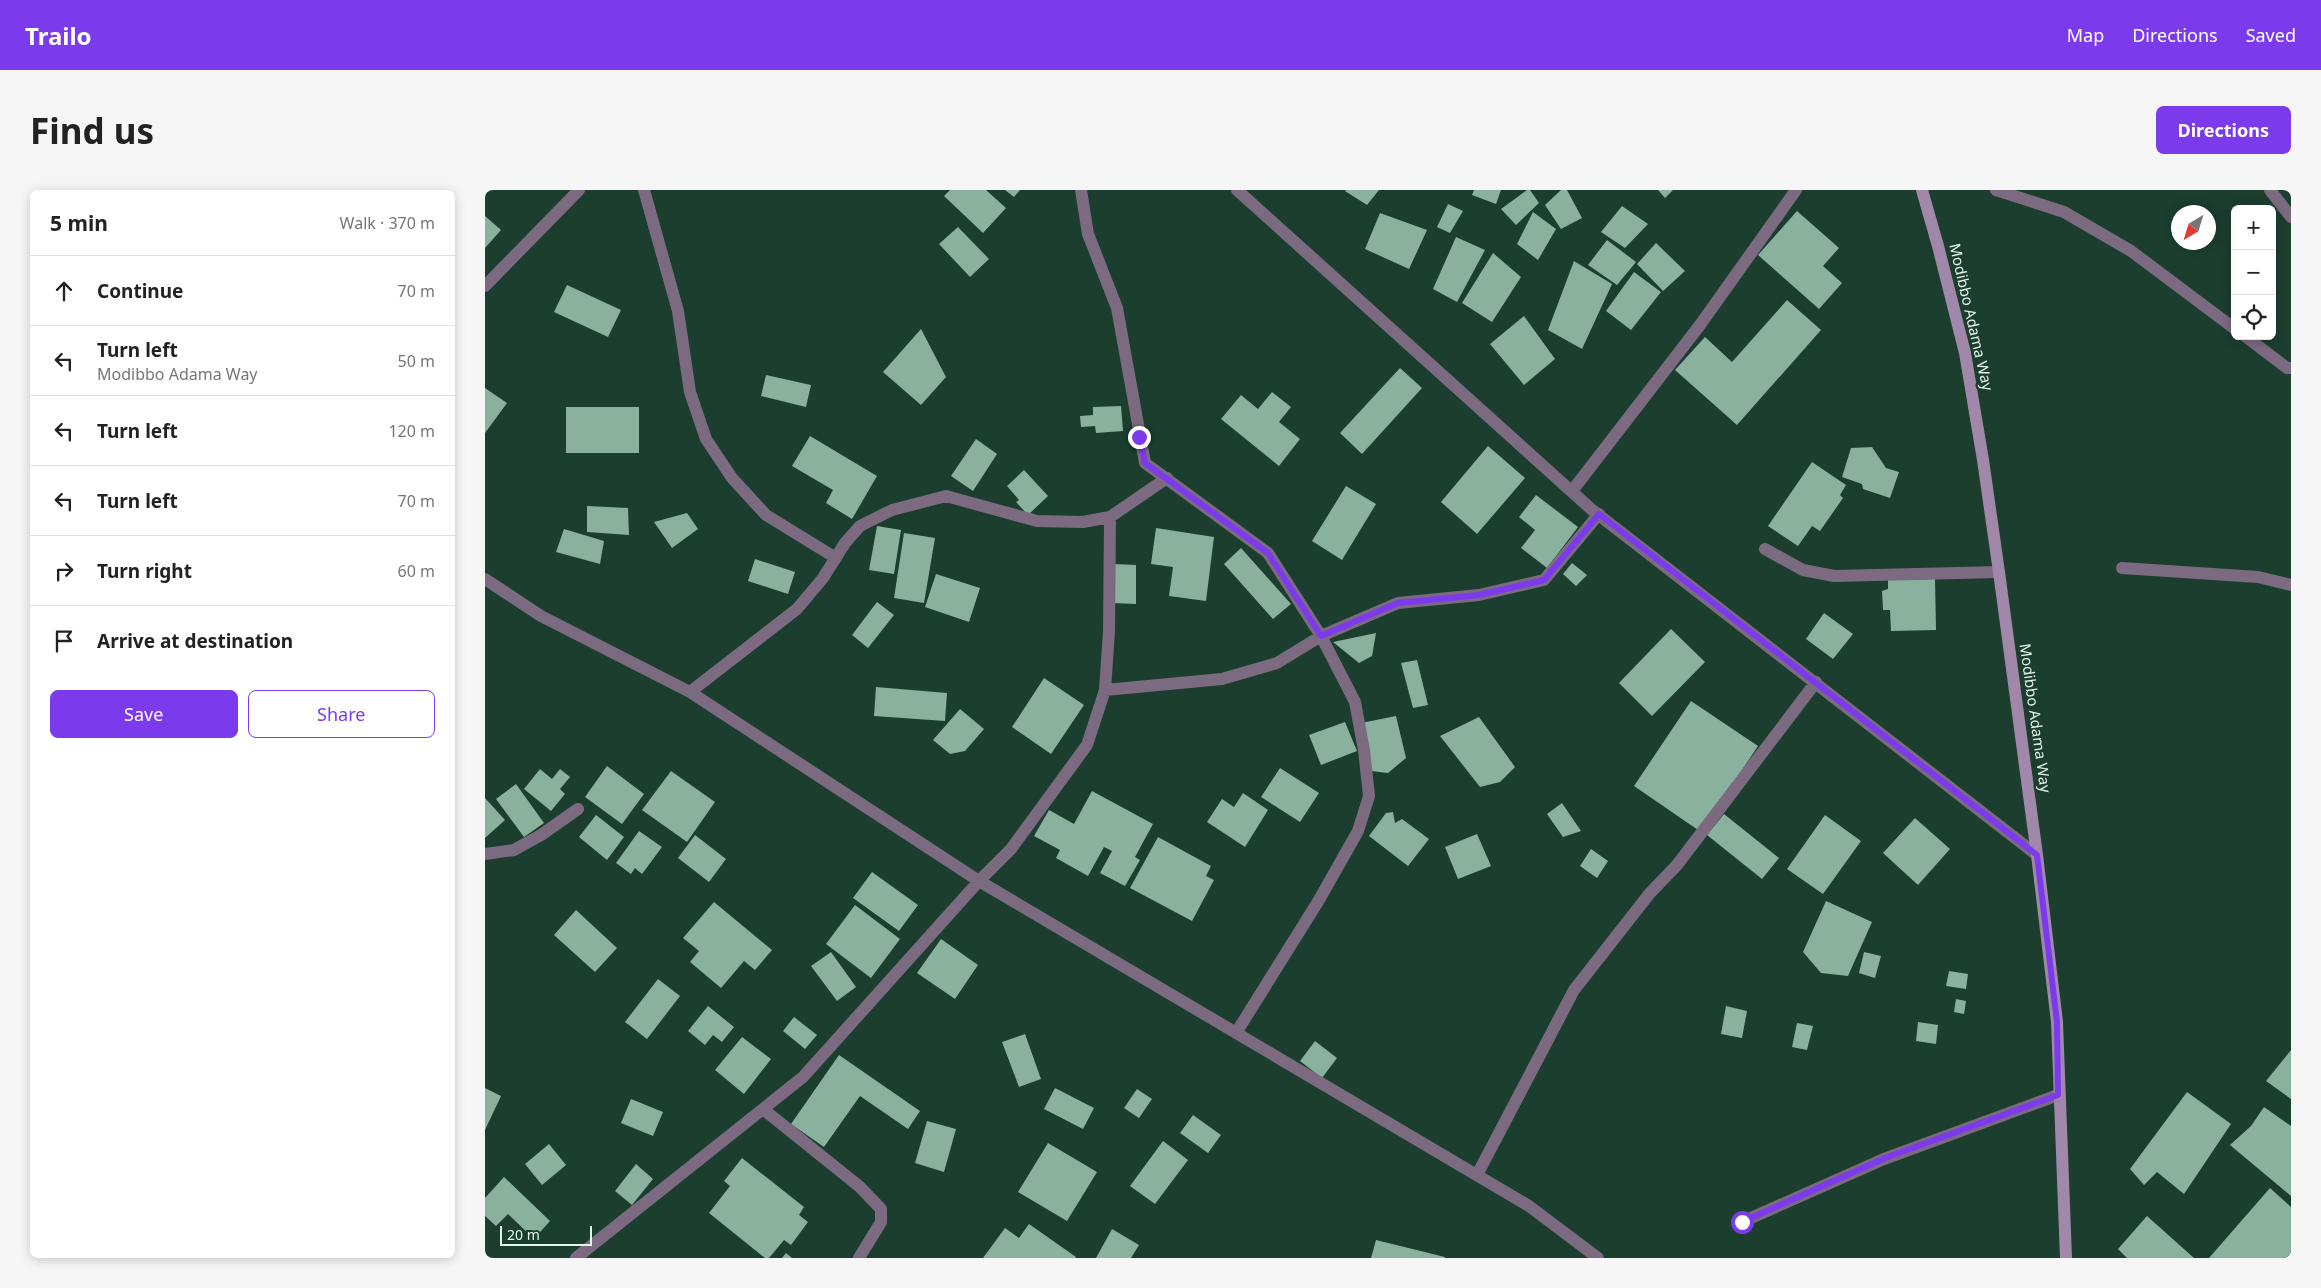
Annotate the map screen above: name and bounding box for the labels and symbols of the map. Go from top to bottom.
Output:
north arrow [2171,205,2216,250]
street label: Modibbo Adama Way [1945,241,1999,393]
route end [1128,426,1151,449]
street label: Modibbo Adama Way [2016,642,2056,794]
route start [1731,1211,1754,1234]
scale bar [500,1223,593,1246]

